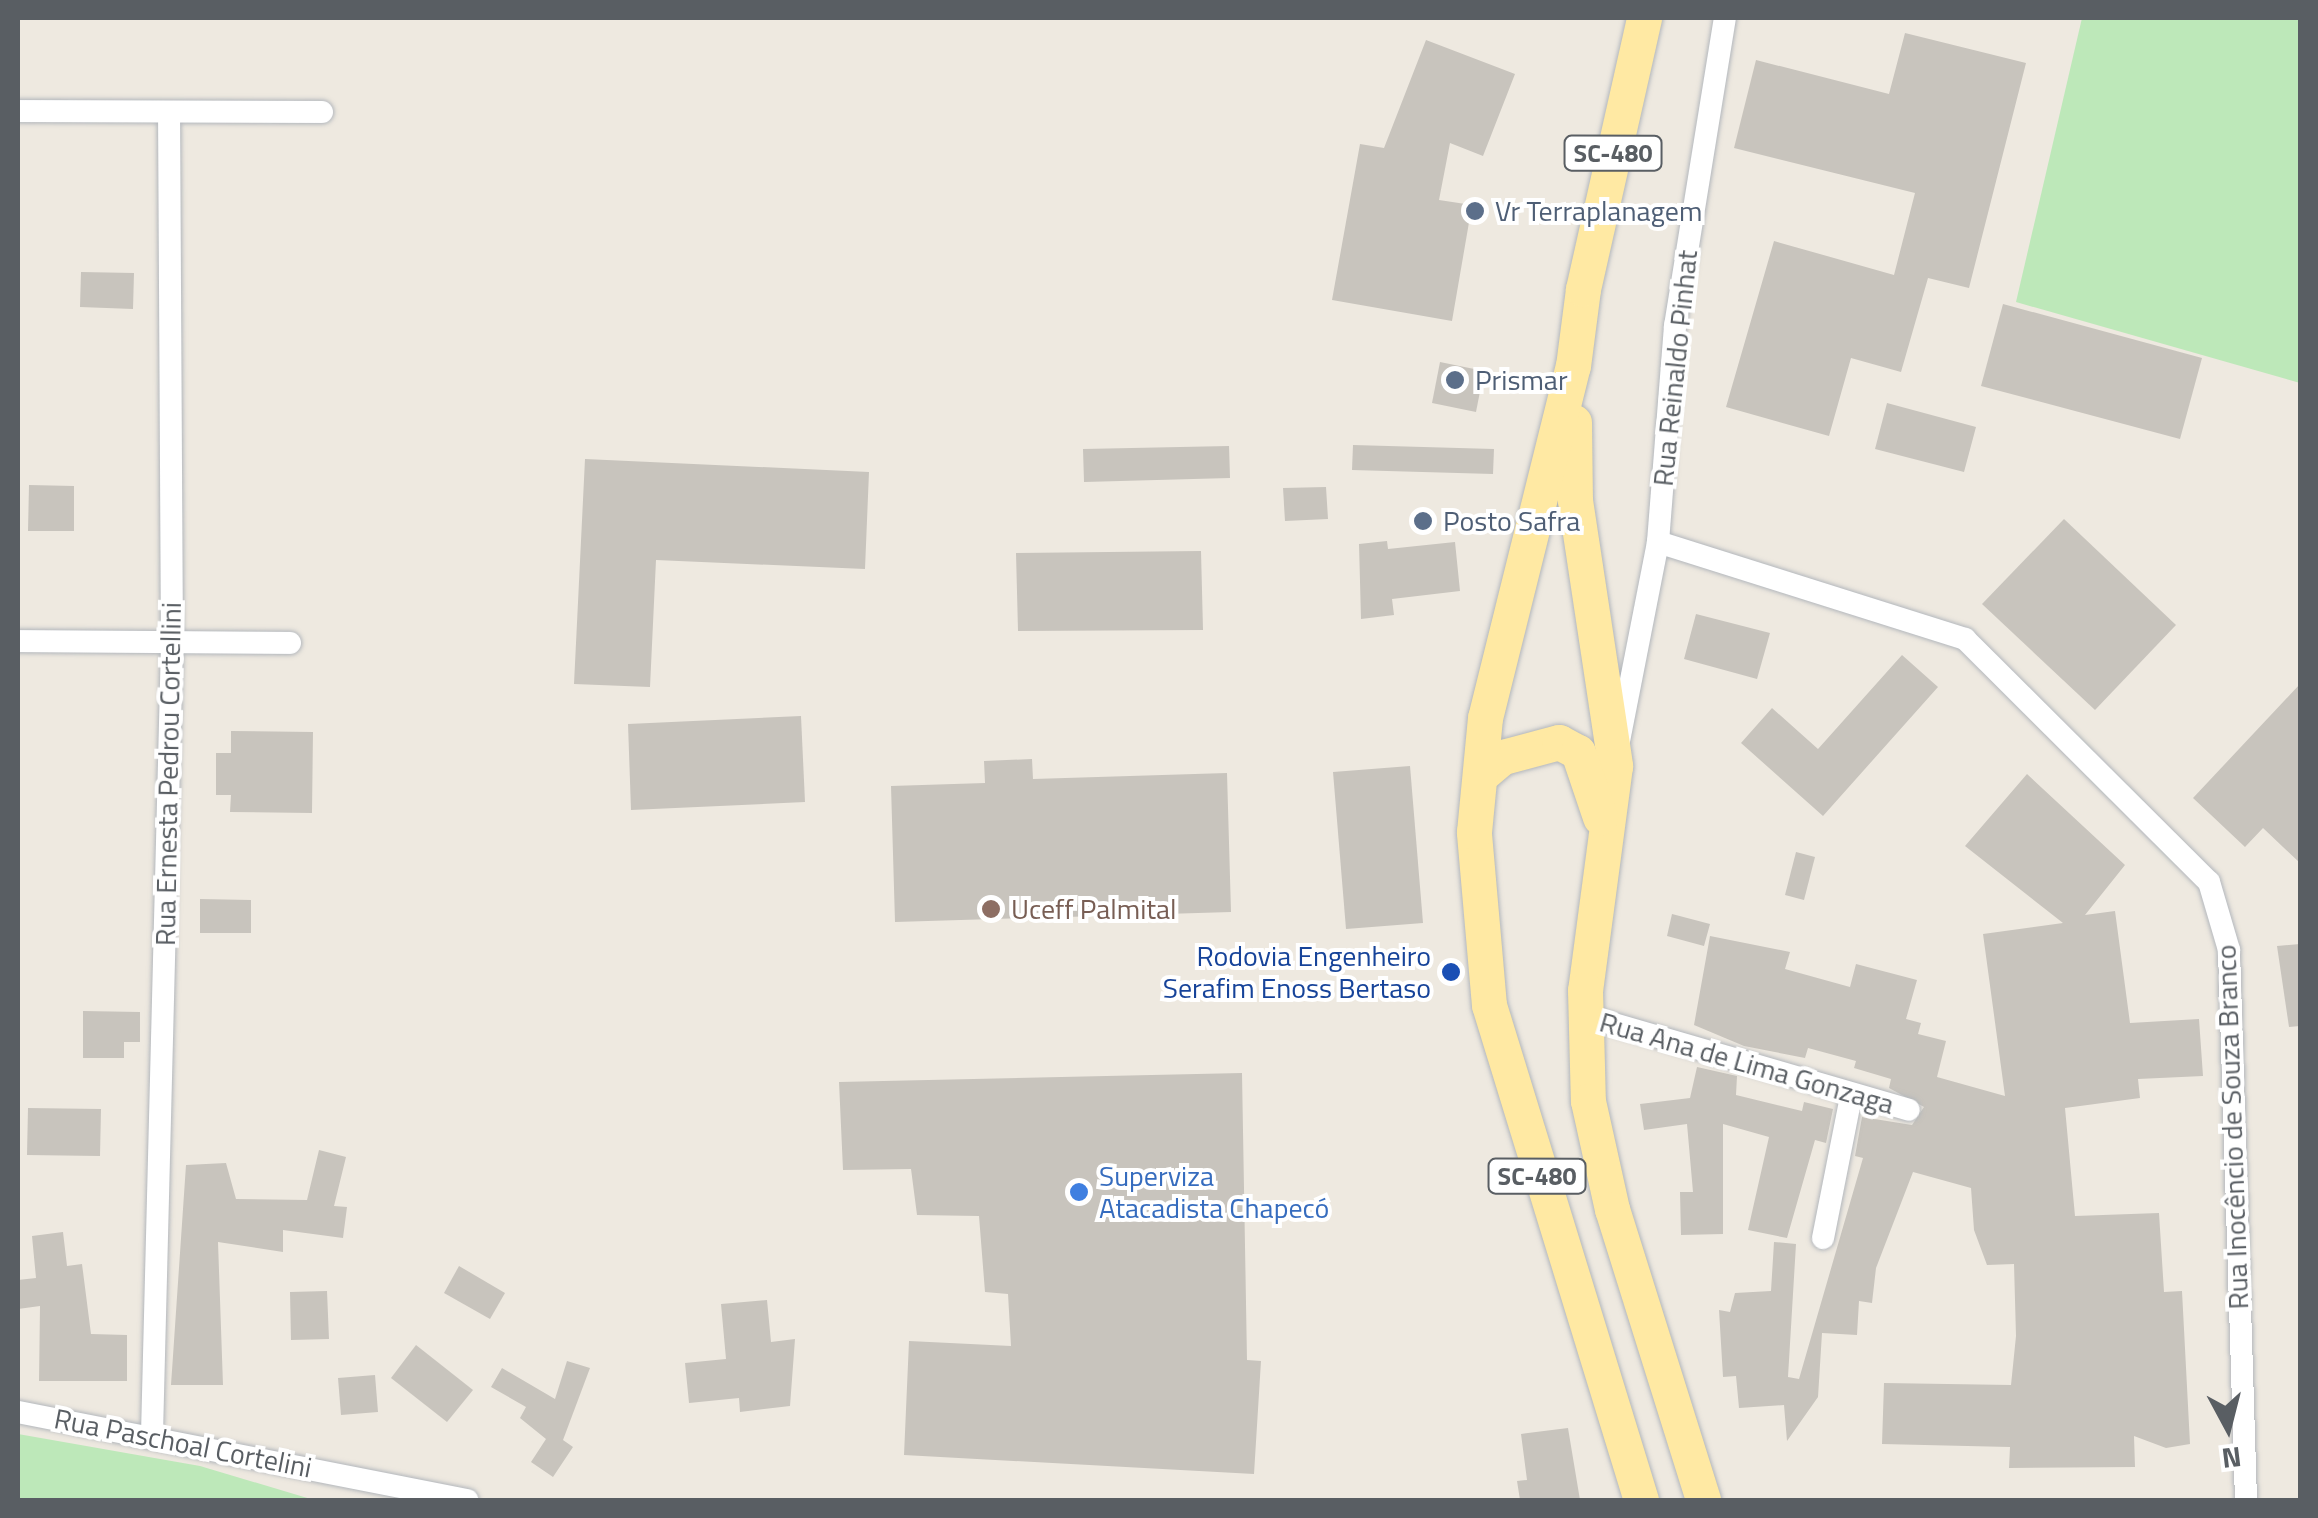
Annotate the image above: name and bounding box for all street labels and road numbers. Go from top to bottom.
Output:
road number: SC-480 [1563,133,1663,173]
street label: Rua Reinaldo Pinhat [1646,248,1704,488]
street label: Rua Ernesta Pedrou Cortellini [148,602,188,946]
street label: Rua Inocêncio de Souza Branco [2209,944,2255,1310]
street label: Rua Ana de Lima Gonzaga [1596,1005,1898,1121]
road number: SC-480 [1487,1156,1587,1196]
street label: Rua Paschoal Cortelini [51,1402,315,1484]

